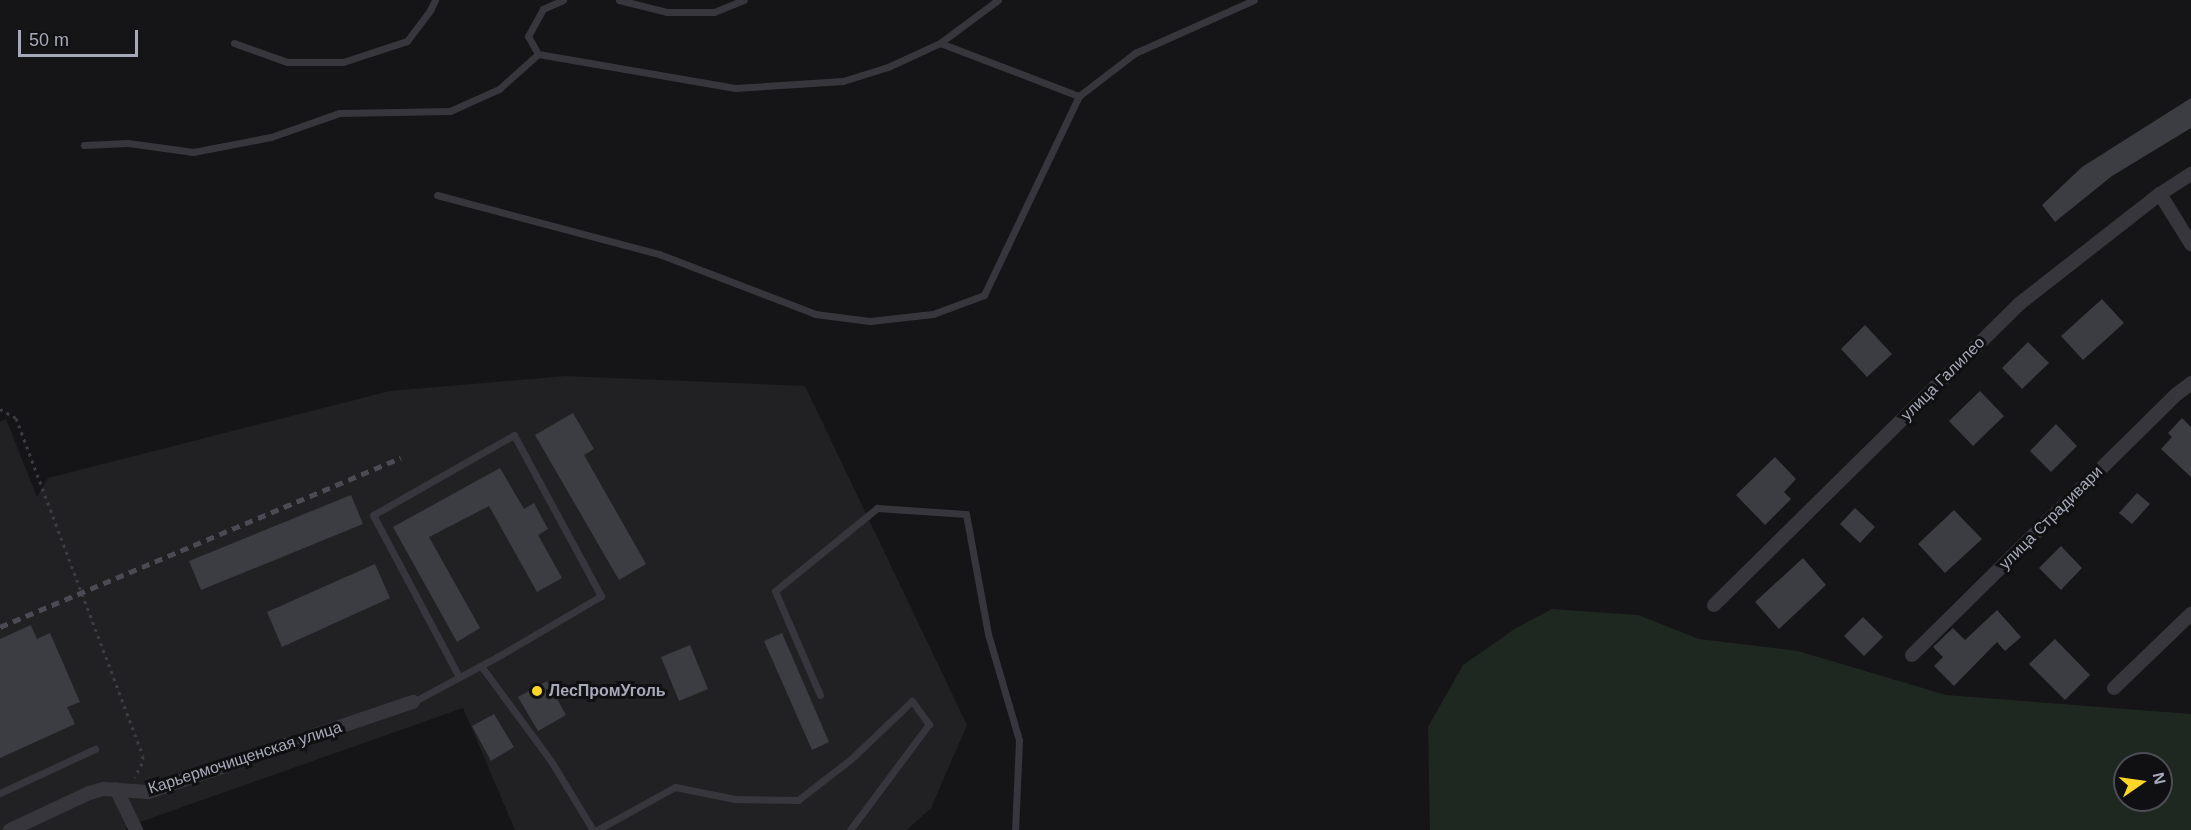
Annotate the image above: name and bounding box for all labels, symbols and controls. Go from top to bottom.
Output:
scale bar [21,18,141,56]
text: 50 m [29,30,69,50]
street label: улица Галилео [1897,333,1989,425]
street label: улица Страдивари [1995,462,2107,574]
place label: ЛесПромУголь [549,681,666,701]
marker: ЛесПромУголь [530,684,544,698]
street label: Карьермочищенская улица [146,718,344,798]
north arrow [2113,752,2173,812]
text: N [2149,771,2169,786]

